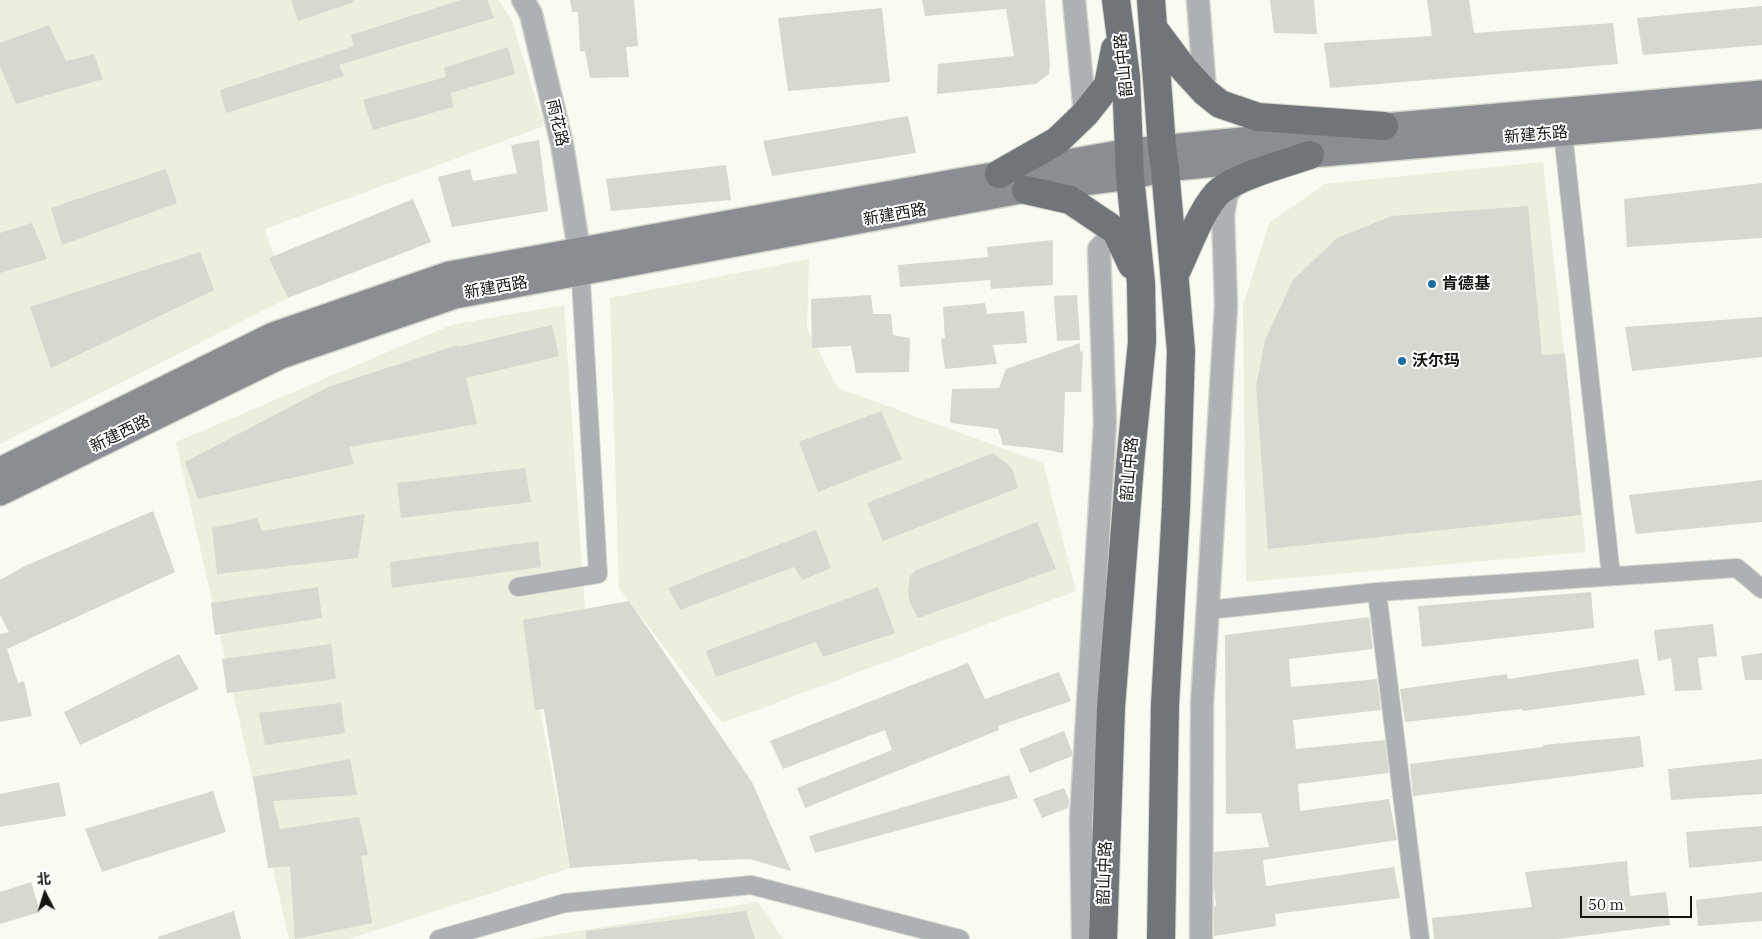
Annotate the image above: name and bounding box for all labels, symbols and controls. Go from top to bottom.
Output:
street label: 韶山中路 [1111,32,1137,98]
street label: 雨花路 [542,97,572,149]
street label: 新建东路 [1503,123,1569,147]
street label: 新建西路 [862,200,928,230]
street label: 新建西路 [463,273,529,303]
place label: 肯德基 [1442,274,1490,294]
marker: 肯德基 [1426,278,1438,290]
place label: 沃尔玛 [1412,351,1460,371]
marker: 沃尔玛 [1396,355,1408,367]
street label: 新建西路 [87,411,153,457]
street label: 韶山中路 [1118,436,1142,502]
street label: 韶山中路 [1094,841,1116,905]
north arrow [20,869,70,919]
text: 北 [36,869,51,889]
scale bar [1582,886,1694,918]
text: 50 m [1588,895,1624,914]

